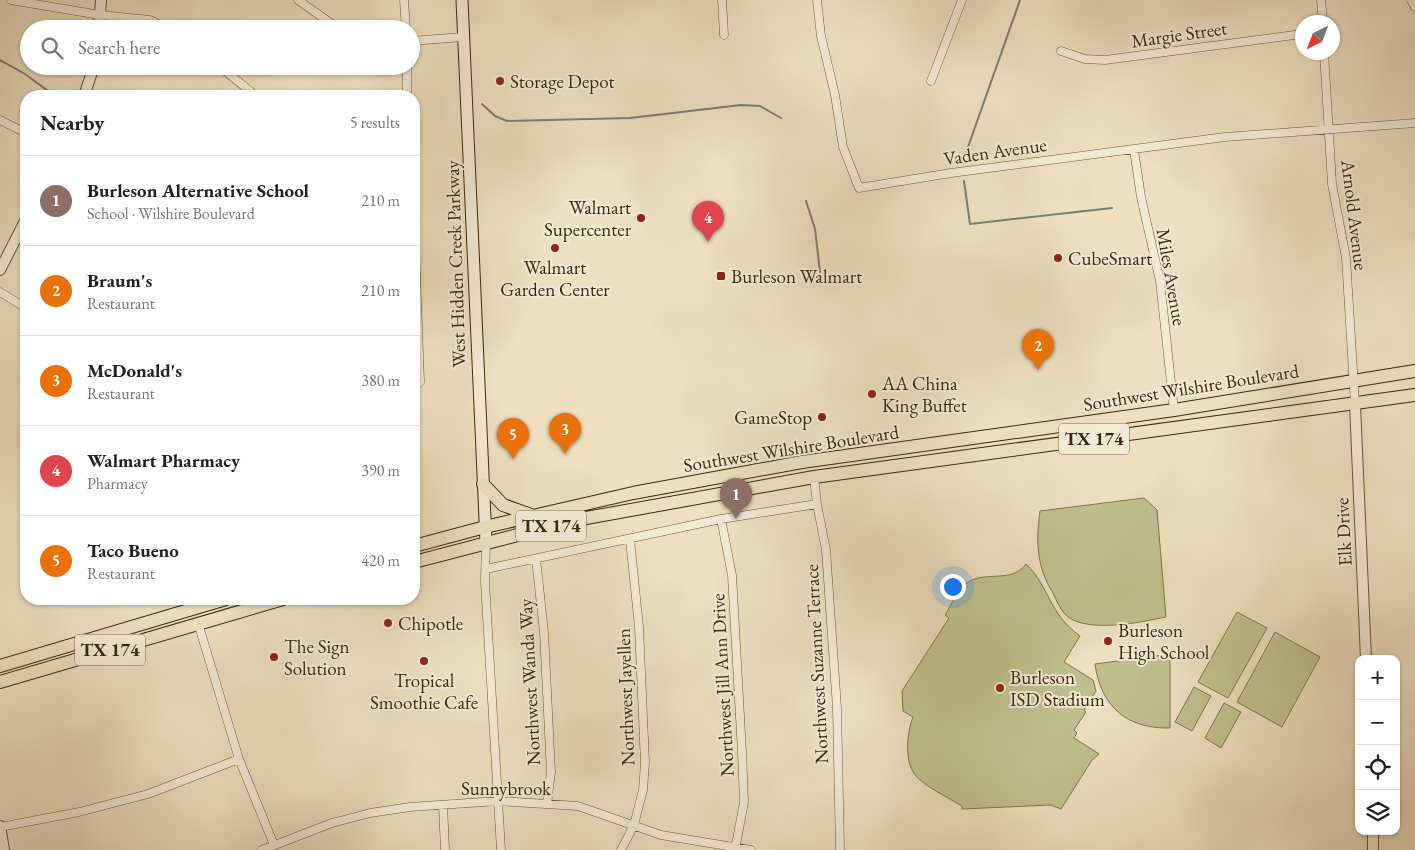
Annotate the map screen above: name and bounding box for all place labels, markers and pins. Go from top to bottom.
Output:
place label: Storage Depot [510,69,615,94]
marker: Storage Depot [494,75,506,87]
place label: Walmart Supercenter [544,195,632,242]
pin: 4 [692,201,724,242]
marker: Walmart Supercenter [635,212,647,224]
marker: Walmart Garden Center [549,242,561,254]
place label: CubeSmart [1068,246,1152,271]
marker: CubeSmart [1052,252,1064,264]
place label: Walmart Garden Center [500,255,610,302]
place label: Burleson Walmart [731,264,862,289]
marker: Burleson Walmart [715,270,727,282]
pin: 2 [1022,329,1054,370]
place label: AA China King Buffet [881,371,967,418]
marker: AA China King Buffet [866,388,878,400]
place label: GameStop [734,405,812,430]
marker: GameStop [816,411,828,423]
pin: 3 [549,413,581,454]
pin: 5 [497,418,529,459]
pin: 1 [720,478,752,519]
place label: Chipotle [398,611,463,636]
marker: Chipotle [382,617,394,629]
place label: Burleson High School [1118,618,1210,665]
place label: The Sign Solution [284,634,350,681]
marker: Burleson High School [1102,635,1114,647]
marker: The Sign Solution [268,651,280,663]
marker: Tropical Smoothie Cafe [418,655,430,667]
place label: Burleson ISD Stadium [1010,665,1105,712]
place label: Tropical Smoothie Cafe [370,668,478,715]
marker: Burleson ISD Stadium [994,682,1006,694]

